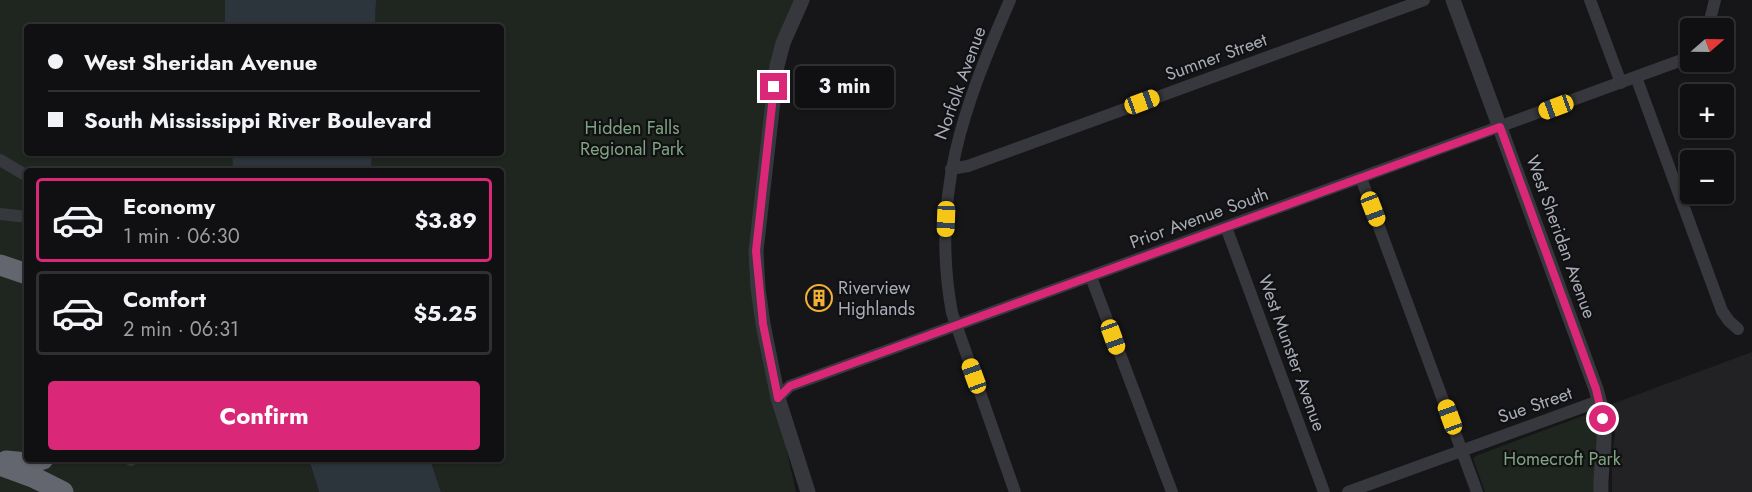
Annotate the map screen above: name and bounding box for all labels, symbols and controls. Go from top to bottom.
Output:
north arrow [1680,18,1734,72]
map controls [1680,18,1734,204]
street label: Norfolk Avenue [928,23,992,143]
street label: Sumner Street [1161,26,1271,87]
text: West Sheridan Avenue [84,46,317,78]
callout: 3 min [795,66,894,108]
text: 3 min [819,72,870,101]
route end [760,73,787,100]
button: + [1680,84,1734,138]
car [1122,87,1162,117]
car [1536,92,1576,122]
text: South Mississippi River Boulevard [84,104,432,136]
park label: Hidden Falls Regional Park [580,115,684,162]
button: − [1680,150,1734,204]
street label: West Sheridan Avenue [1519,152,1603,322]
street label: Prior Avenue South [1126,181,1272,255]
car [1358,189,1388,229]
text: Economy [123,190,215,222]
icon: car [51,193,105,247]
car [936,201,956,237]
text: $3.89 [414,204,477,236]
text: 1 min · 06:30 [123,222,240,251]
street label: West Munster Avenue [1252,271,1332,435]
place label: Riverview Highlands [838,275,915,322]
text: Comfort [123,283,206,315]
building icon: Riverview Highlands [804,283,834,313]
icon: car [51,286,105,340]
text: $5.25 [413,297,477,329]
text: 2 min · 06:31 [123,315,239,344]
car [1098,317,1128,357]
car [959,356,989,396]
street label: Sue Street [1494,380,1576,430]
button: Confirm [48,381,480,450]
car [1435,397,1465,437]
route start [1589,405,1616,432]
park label: Homecroft Park [1503,446,1621,472]

